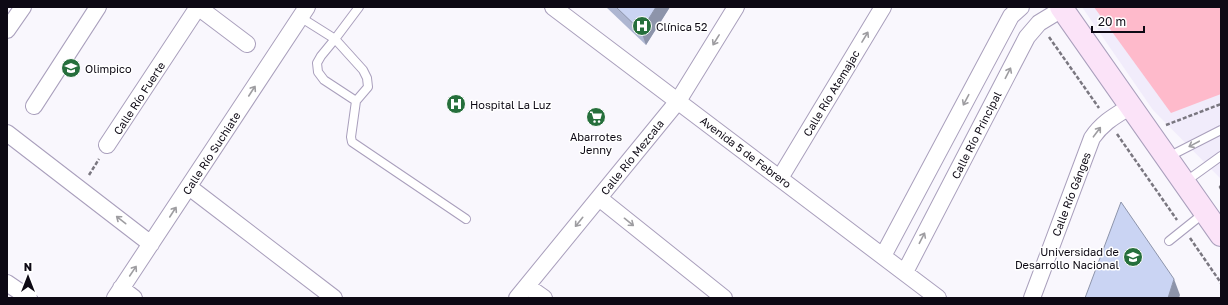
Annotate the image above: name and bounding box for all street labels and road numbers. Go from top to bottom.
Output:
street label: Calle Río Atemajac [800,47,862,139]
street label: Calle Río Fuerte [111,59,167,137]
street label: Calle Río Principal [948,89,1004,181]
street label: Calle Río Suchiate [179,109,243,197]
street label: Avenida 5 de Febrero [698,114,794,191]
street label: Calle Río Mezcala [598,117,666,197]
street label: Calle Río Gánges [1049,150,1093,238]

